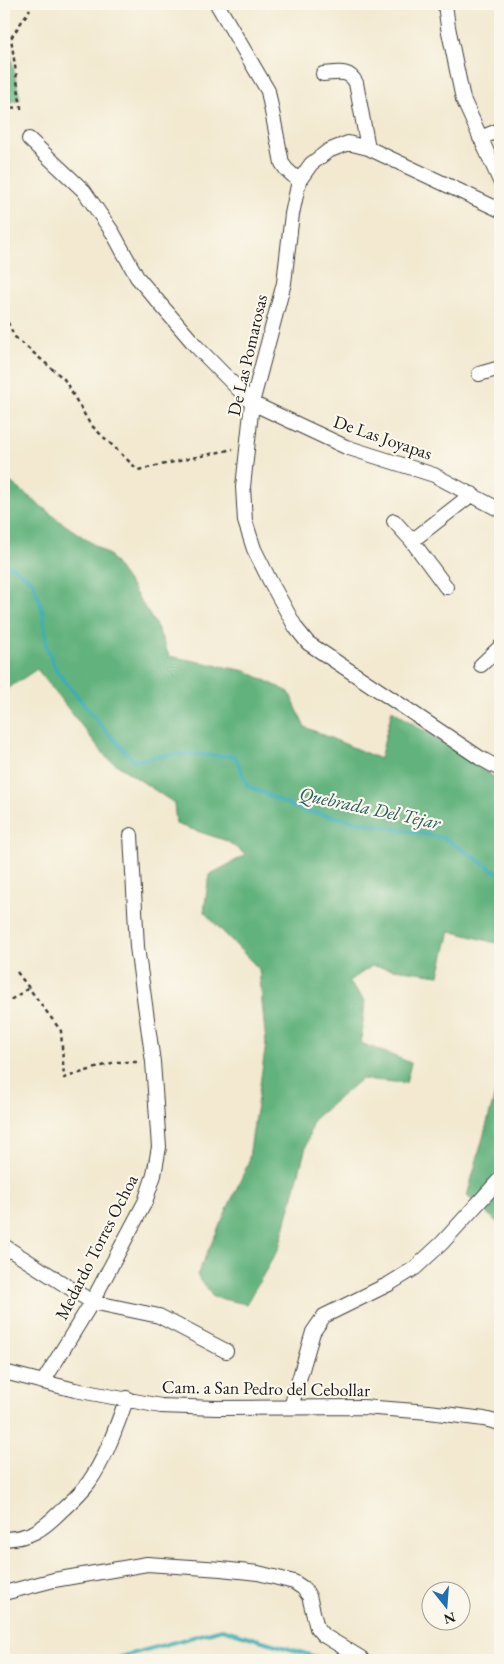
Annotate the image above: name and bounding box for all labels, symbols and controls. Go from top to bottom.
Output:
street label: De Las Pomarosas [222,292,272,418]
street label: De Las Joyapas [331,409,435,465]
water label: Quebrada Del Tejar [297,781,443,835]
street label: Medardo Torres Ochoa [49,1170,143,1324]
street label: Cam. a San Pedro del Cebollar [162,1375,370,1401]
north arrow [422,1582,472,1632]
text: N [441,1608,458,1629]

